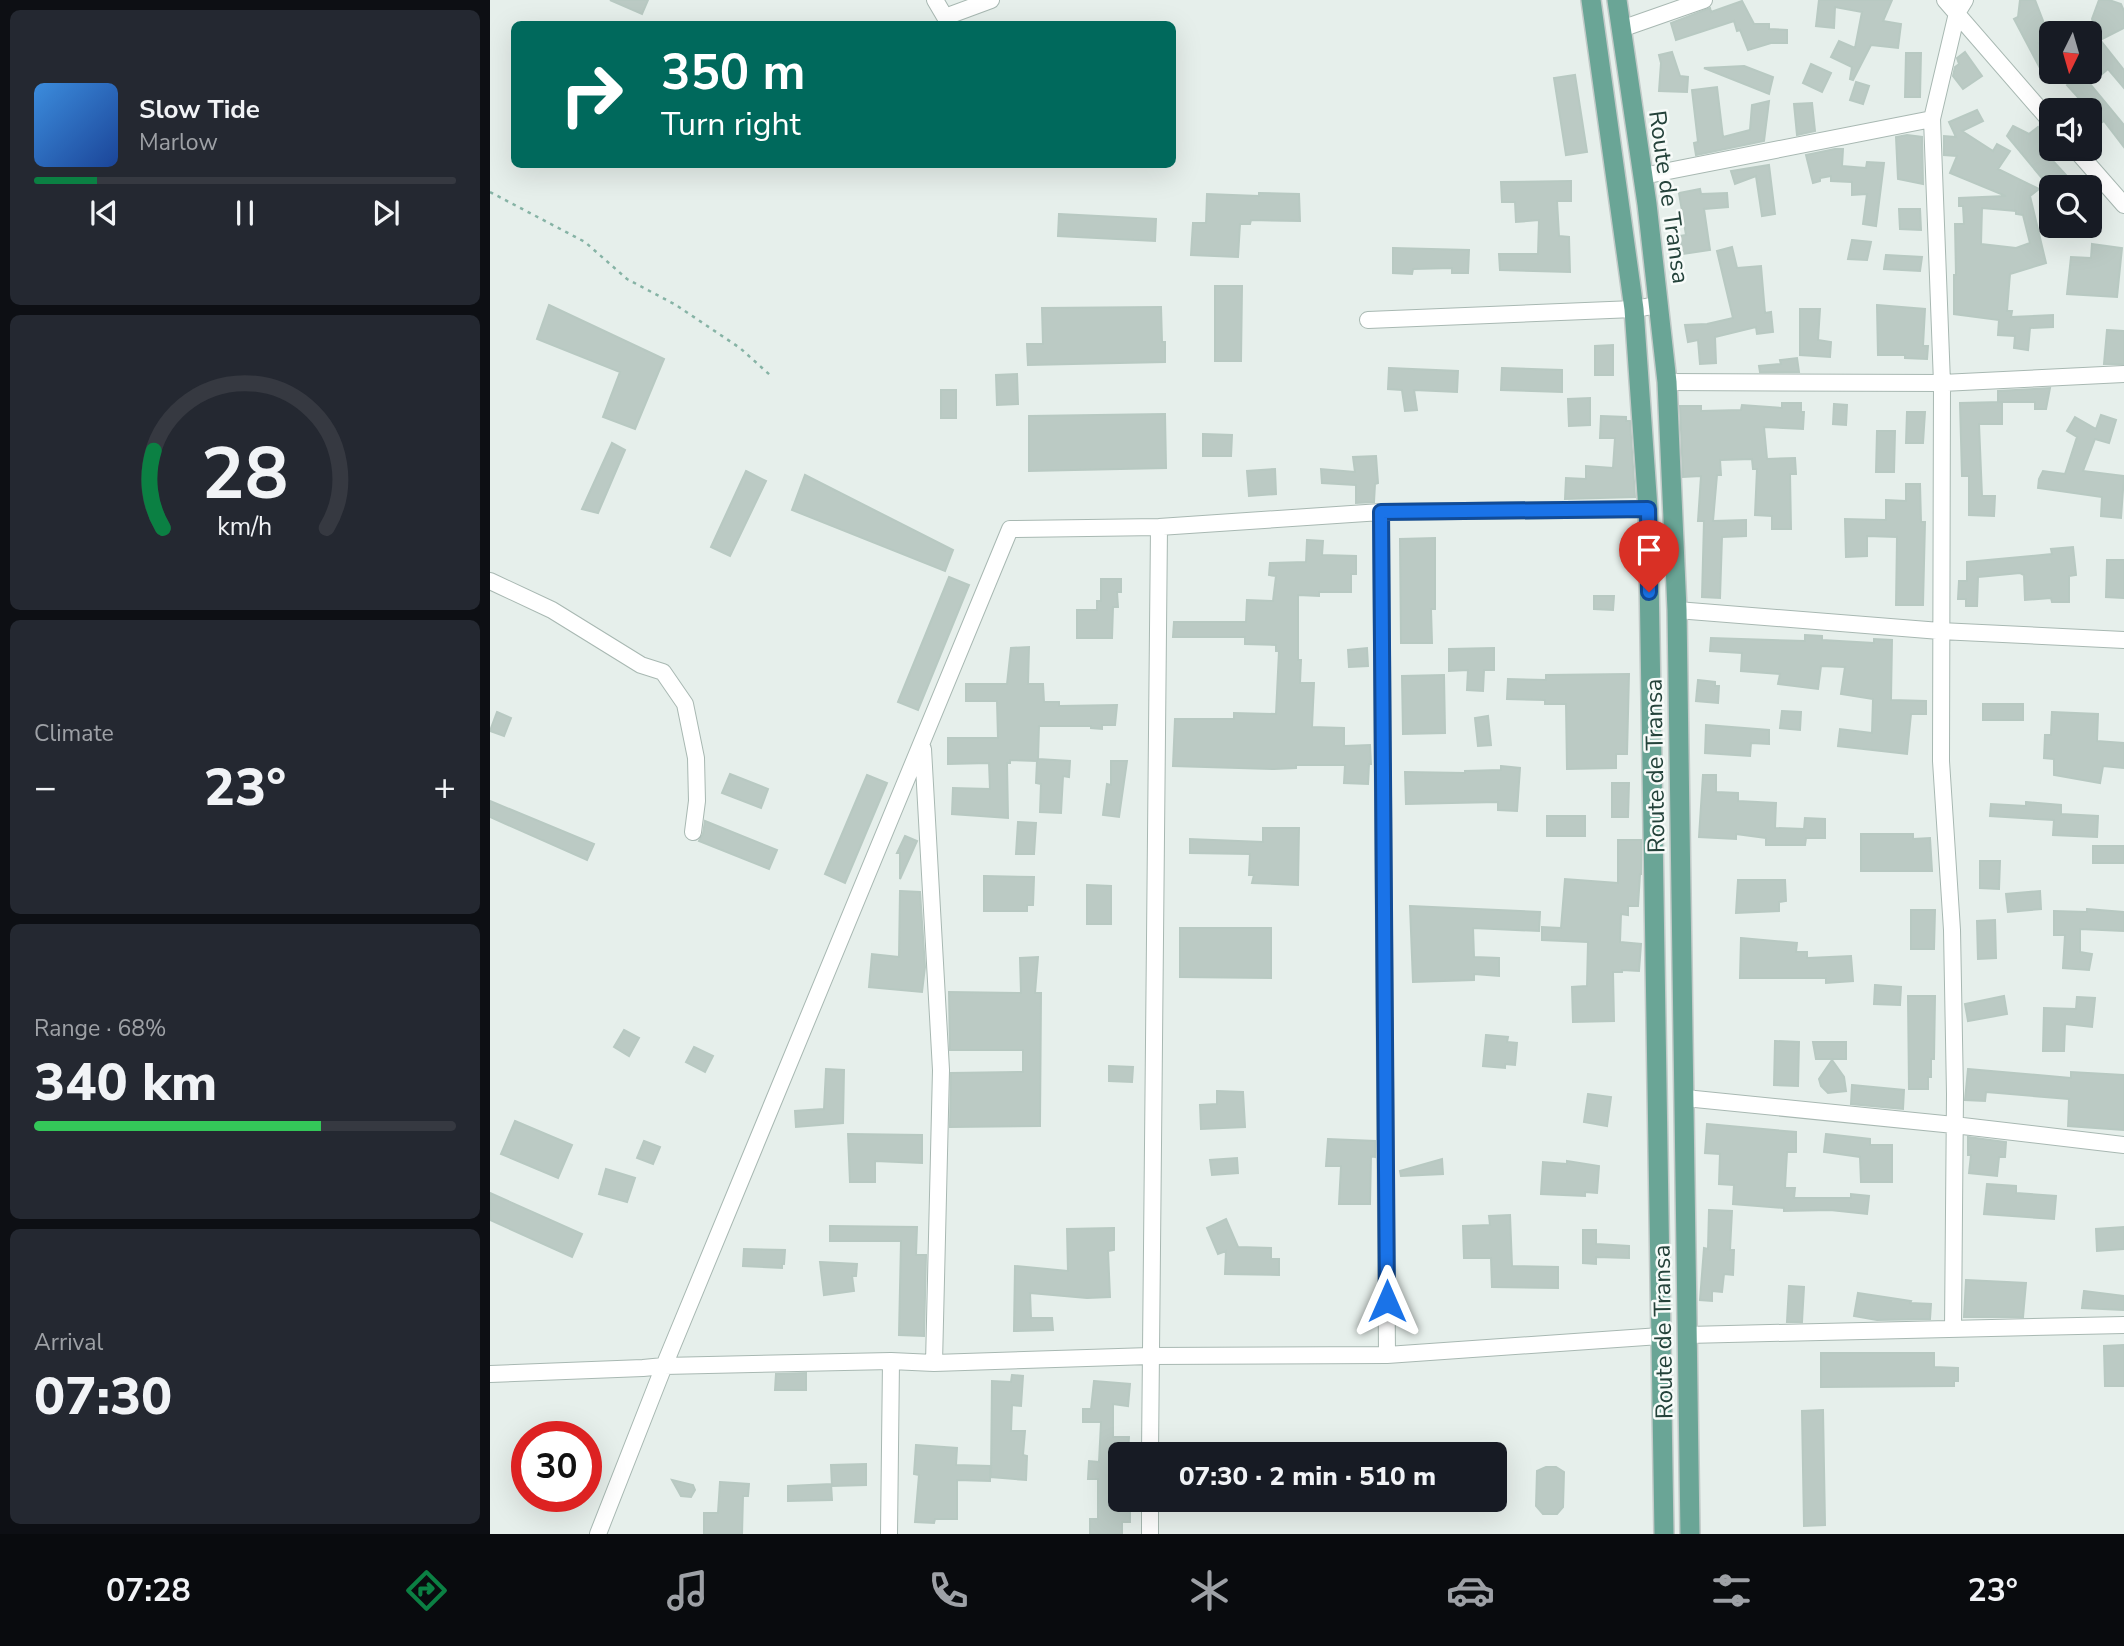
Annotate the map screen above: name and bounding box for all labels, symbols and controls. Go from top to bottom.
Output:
north arrow [2039,21,2102,84]
map controls [2039,21,2102,238]
text: 350 m [661,39,805,106]
icon: right [546,49,637,140]
text: Slow Tide [139,92,260,127]
button: sound [2039,98,2102,161]
text: Turn right [661,103,801,146]
street label: Route de Transa [1641,108,1697,286]
text: Marlow [139,127,218,158]
button: search [2039,175,2102,238]
icon: previous [85,194,123,232]
icon: pause [226,194,264,232]
icon: next [367,194,405,232]
text: 28 [201,425,289,525]
text: km/h [217,510,273,544]
pin [1619,520,1679,592]
icon: arrive [1630,531,1668,569]
street label: Route de Transa [1637,679,1673,853]
text: Climate [34,718,114,749]
text: 23° [204,752,286,823]
text: − [34,762,57,813]
text: + [433,762,456,813]
text: Range · 68% [34,1013,166,1044]
text: 340 km [34,1047,217,1118]
street label: Route de Transa [1645,1245,1681,1419]
position arrow [1350,1264,1424,1338]
text: Arrival [34,1327,103,1358]
text: 07:30 [34,1361,172,1432]
speed limit sign: 30 [511,1421,602,1512]
text: 07:30 · 2 min · 510 m [1179,1459,1436,1494]
icon: directions [402,1566,451,1615]
icon: music [663,1566,712,1615]
icon: phone [924,1566,973,1615]
icon: climate [1185,1566,1234,1615]
icon: car [1446,1566,1495,1615]
icon: filters [1707,1566,1756,1615]
text: 07:28 [106,1569,191,1612]
text: 23° [1967,1569,2018,1612]

